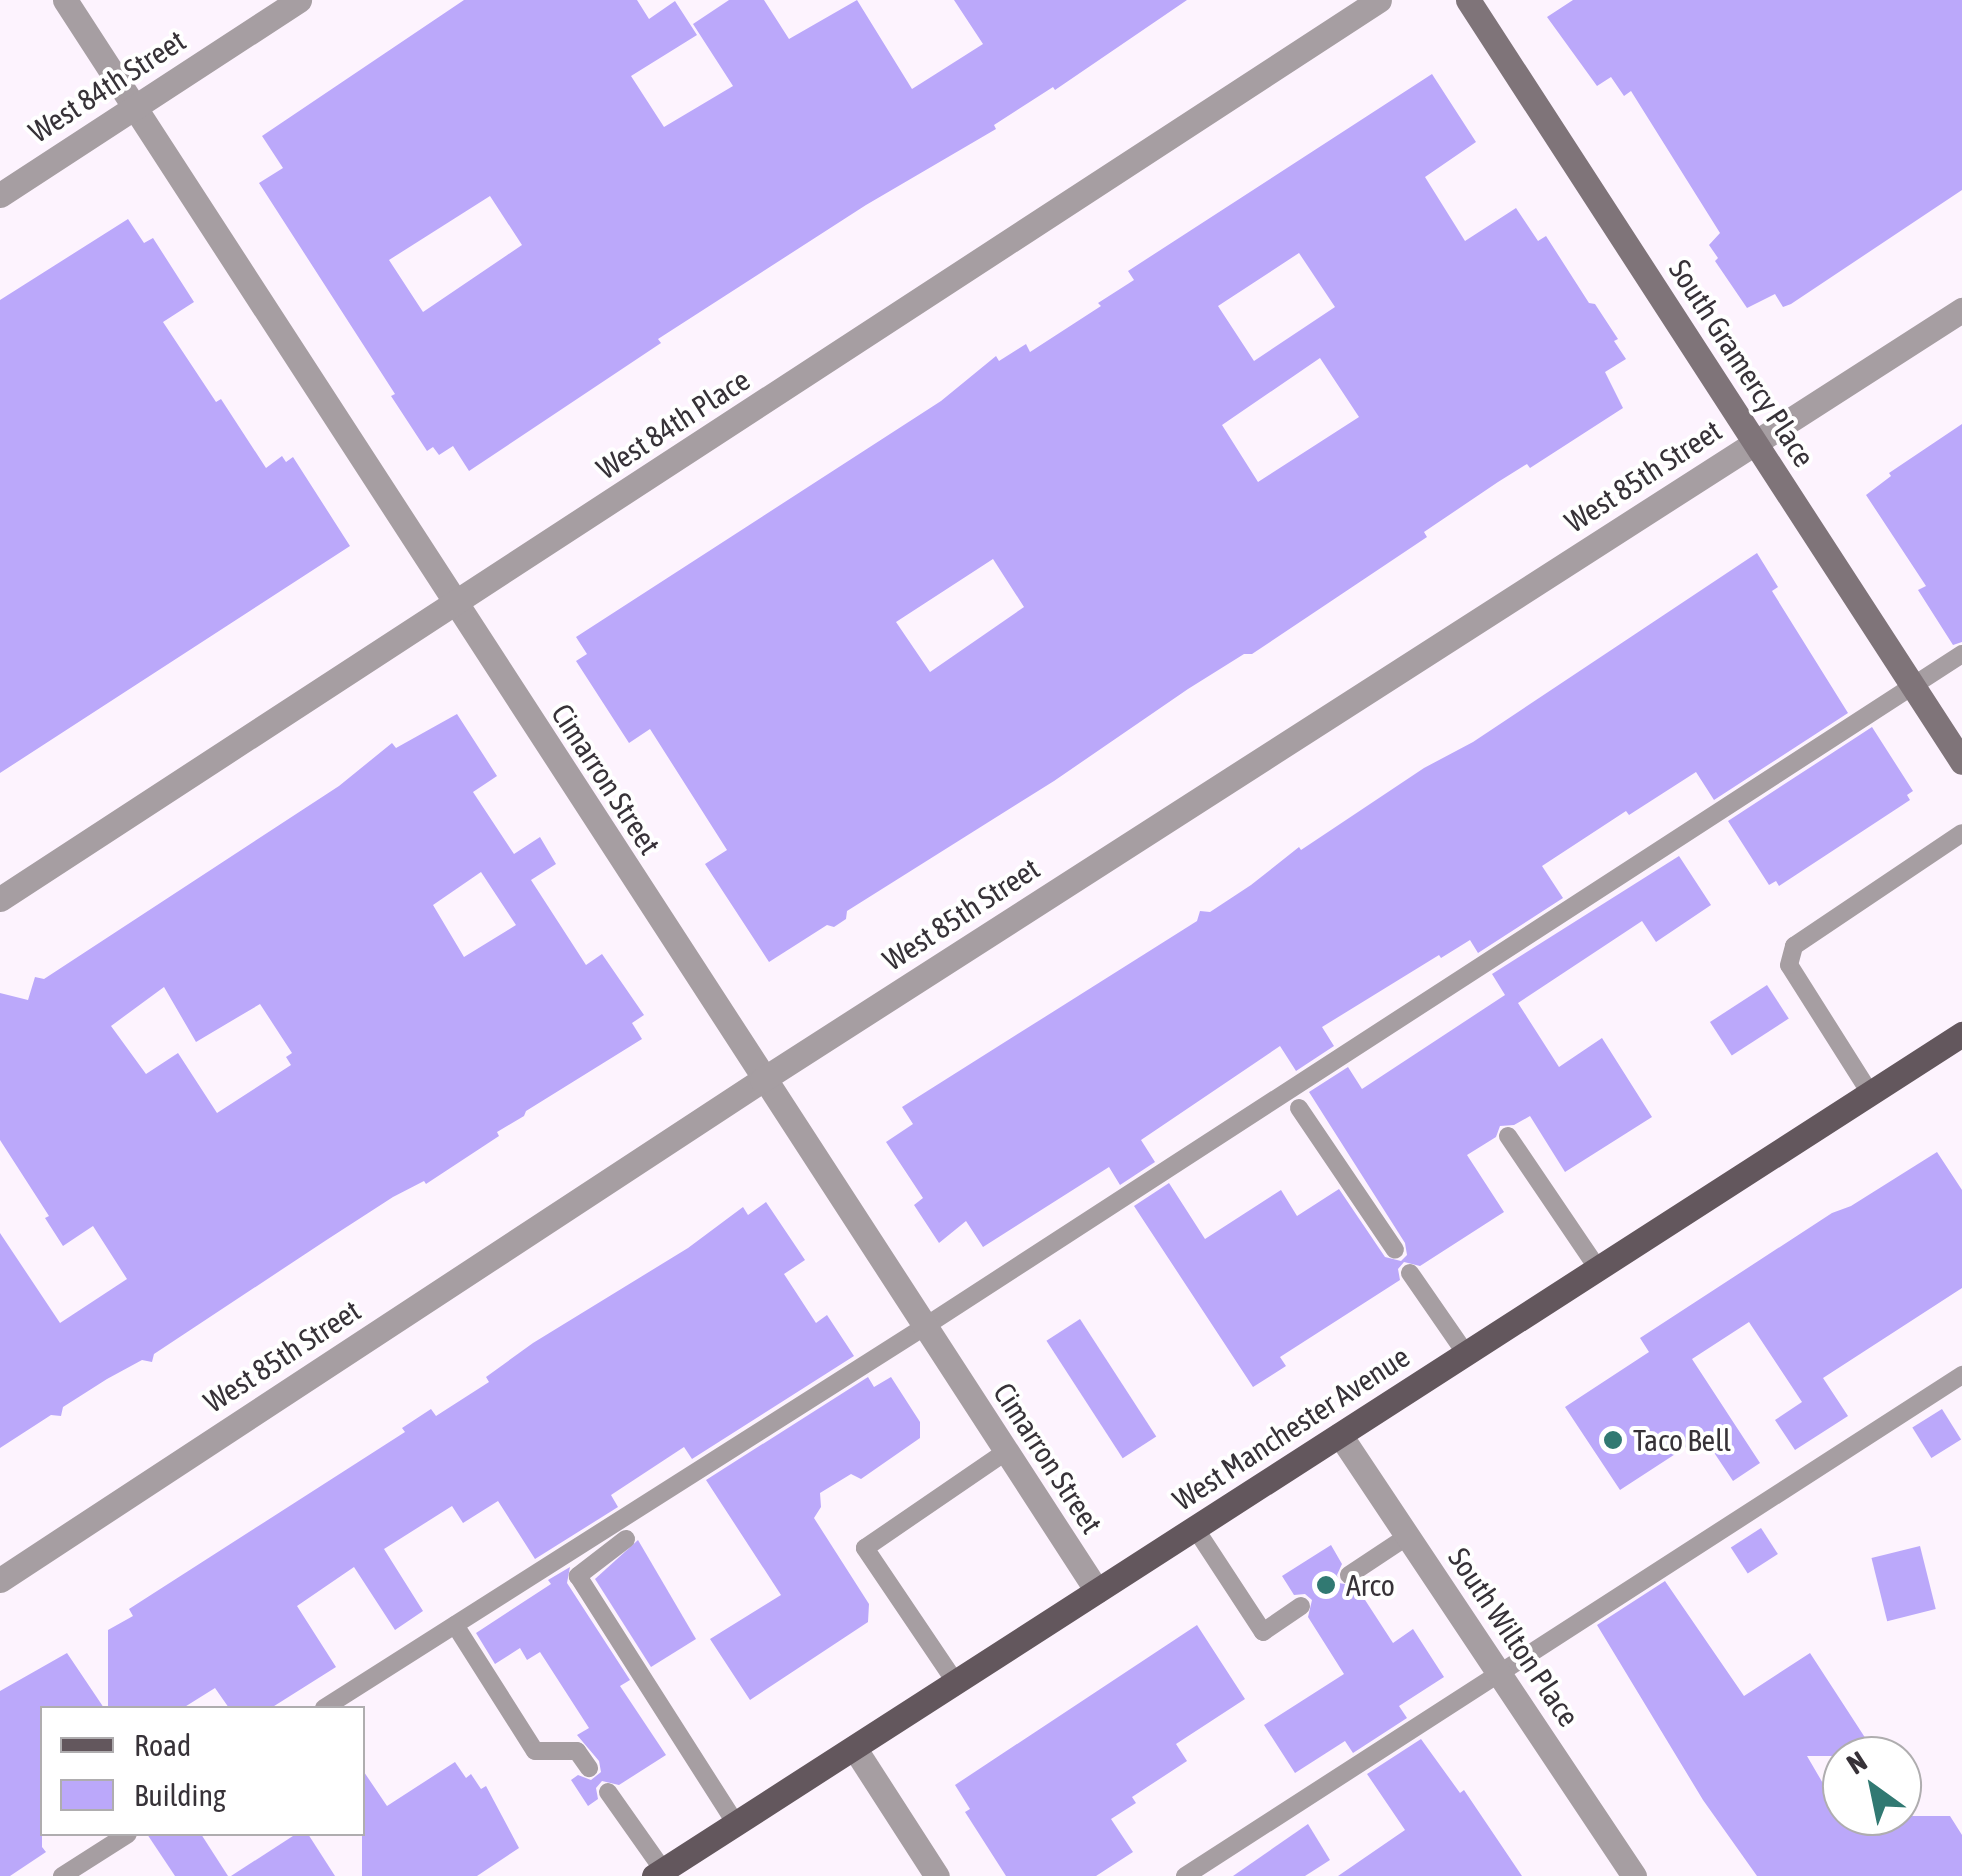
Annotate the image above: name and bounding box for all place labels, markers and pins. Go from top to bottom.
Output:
place label: Taco Bell [1633,1422,1731,1458]
marker: Taco Bell [1602,1429,1624,1451]
place label: Arco [1346,1567,1395,1603]
marker: Arco [1315,1574,1337,1596]

